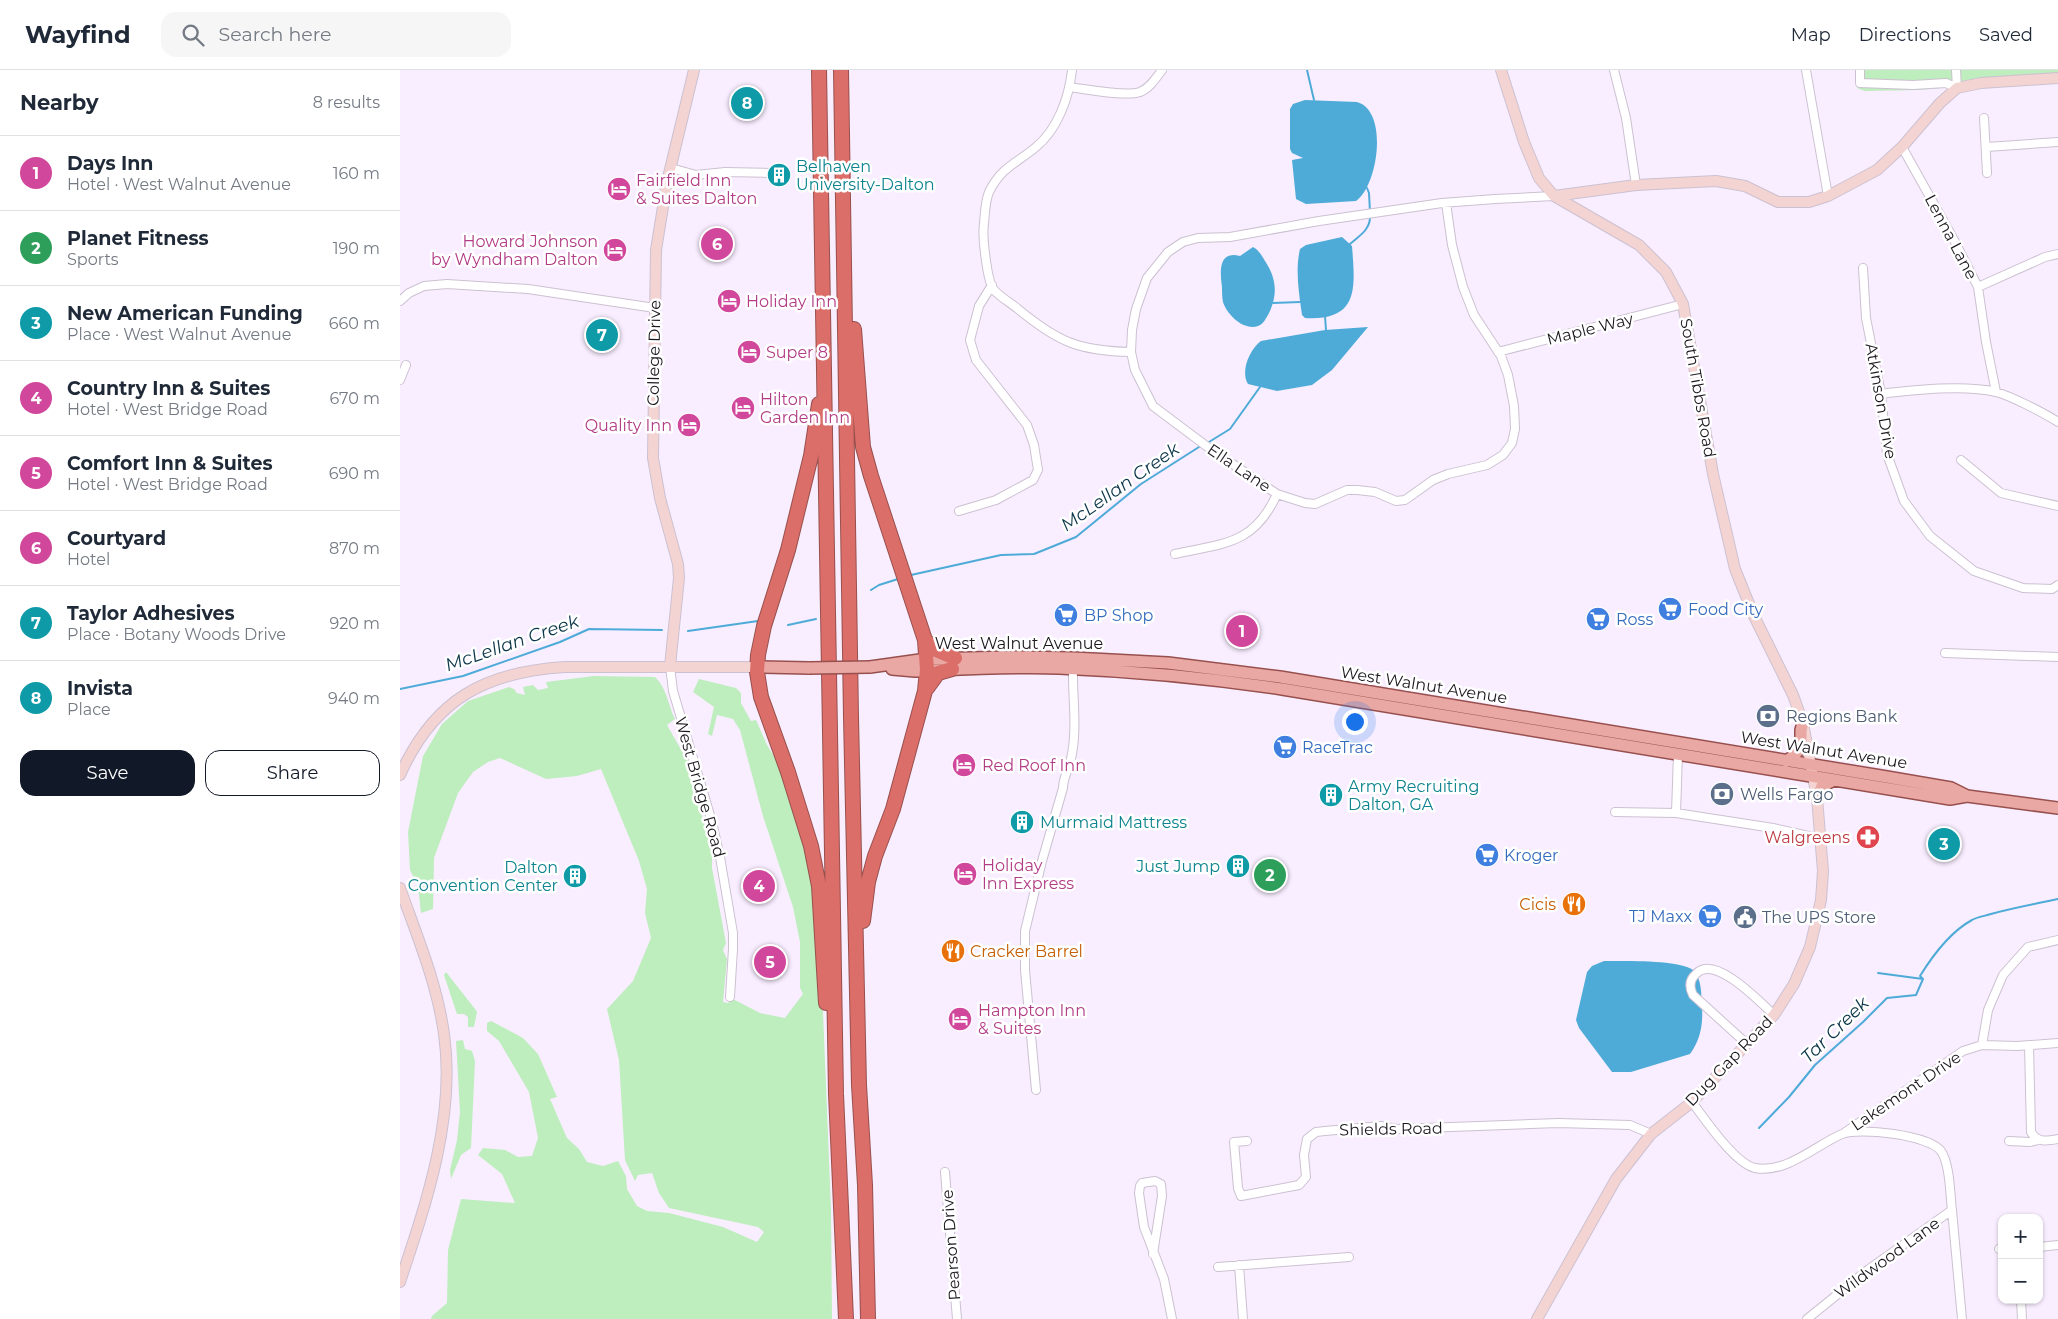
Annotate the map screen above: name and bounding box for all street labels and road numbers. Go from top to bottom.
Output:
street label: Lenna Lane [1921,191,1981,283]
street label: College Drive [644,300,664,406]
street label: Maple Way [1545,309,1636,349]
street label: South Tibbs Road [1676,317,1720,459]
street label: Atkinson Drive [1861,342,1901,460]
street label: Ella Lane [1204,440,1274,496]
street label: West Walnut Avenue [935,634,1103,653]
street label: West Walnut Avenue [1339,662,1509,708]
street label: West Bridge Road [671,715,729,859]
street label: West Walnut Avenue [1739,727,1909,773]
street label: Dug Gap Road [1681,1012,1777,1110]
street label: Lakemont Drive [1848,1047,1964,1135]
street label: Shields Road [1339,1119,1443,1139]
street label: Pearson Drive [938,1189,964,1301]
street label: Wildwood Lane [1831,1214,1943,1302]

